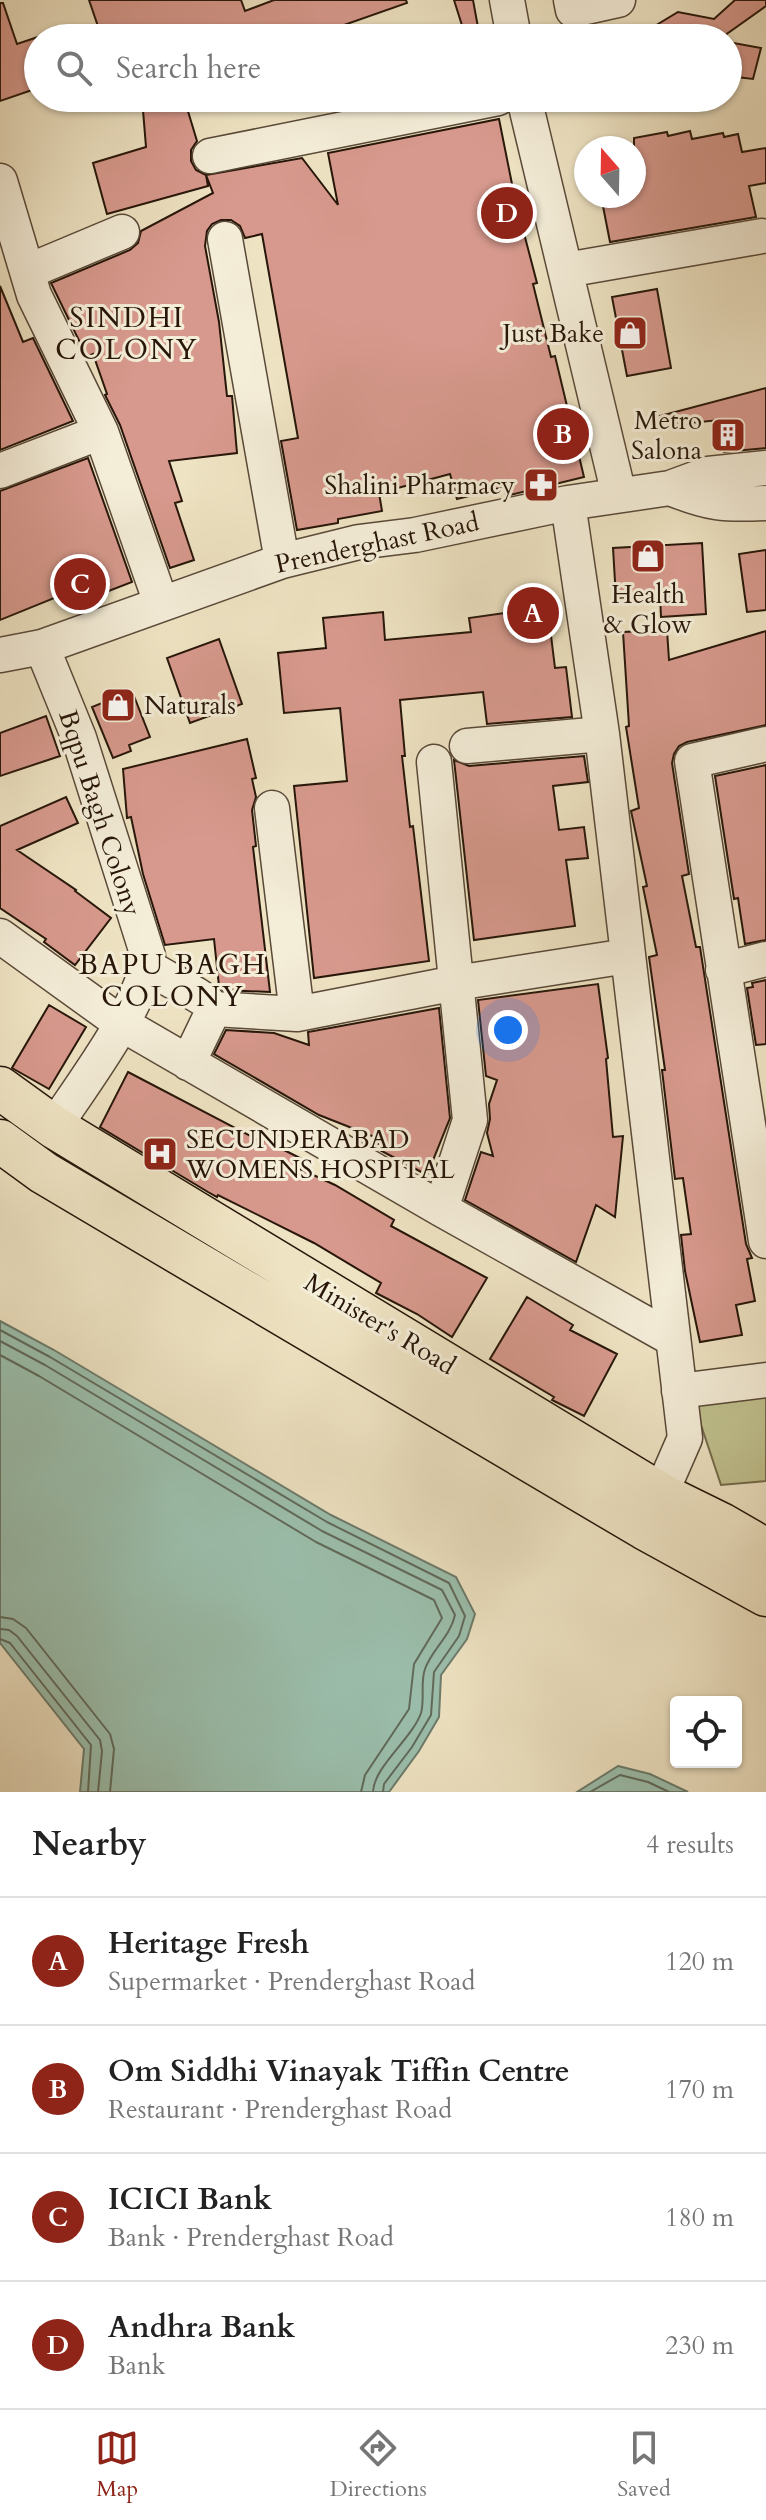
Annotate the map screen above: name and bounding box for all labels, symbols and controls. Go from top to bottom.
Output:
search box [24,24,742,112]
icon: search [52,46,96,90]
text: Search here [116,48,261,89]
north arrow [574,136,646,208]
pin: D [481,183,533,243]
district label: SINDHI COLONY [55,299,199,369]
shop icon: Just Bake [611,314,649,352]
place label: Just Bake [498,316,604,351]
place label: Metro Salona [631,403,702,468]
pin: B [537,404,589,464]
building icon: Metro Salona [709,416,747,454]
pharmacy icon: Shalini Pharmacy [522,466,560,504]
place label: Shalini Pharmacy [324,468,515,503]
street label: Prenderghast Road [272,504,482,582]
shop icon: Health & Glow [629,537,667,575]
pin: C [54,554,106,614]
place label: Health & Glow [604,577,692,642]
pin: A [507,583,559,643]
shop icon: Naturals [99,686,137,724]
place label: Naturals [144,688,236,723]
street label: Bqpu Bagh Colony [50,706,150,921]
district label: BAPU BAGH COLONY [79,946,267,1016]
your location [488,1010,528,1050]
place label: SECUNDERABAD WOMENS HOSPITAL [185,1122,455,1187]
hospital icon: SECUNDERABAD WOMENS HOSPITAL [141,1135,179,1173]
street label: Minister's Road [298,1265,462,1383]
map controls [670,1696,742,1768]
button: locate [670,1696,742,1768]
text: Nearby [32,1821,147,1867]
text: 4 results [646,1827,734,1862]
text: Heritage Fresh [108,1923,309,1964]
text: A [48,1944,68,1979]
text: 120 m [665,1944,734,1979]
text: Supermarket · Prenderghast Road [108,1964,475,1999]
text: Om Siddhi Vinayak Tiffin Centre [108,2051,570,2092]
text: B [49,2072,67,2107]
text: 170 m [665,2072,734,2107]
text: Restaurant · Prenderghast Road [108,2092,452,2127]
text: ICICI Bank [108,2179,272,2220]
text: C [48,2200,68,2235]
text: 180 m [665,2200,734,2235]
text: Bank · Prenderghast Road [108,2220,394,2255]
text: Andhra Bank [108,2307,295,2348]
text: D [47,2328,69,2363]
text: 230 m [665,2328,734,2363]
text: Bank [108,2348,166,2383]
tab: Map [95,2426,139,2504]
tab: Directions [330,2426,427,2504]
tab: Saved [617,2426,671,2504]

